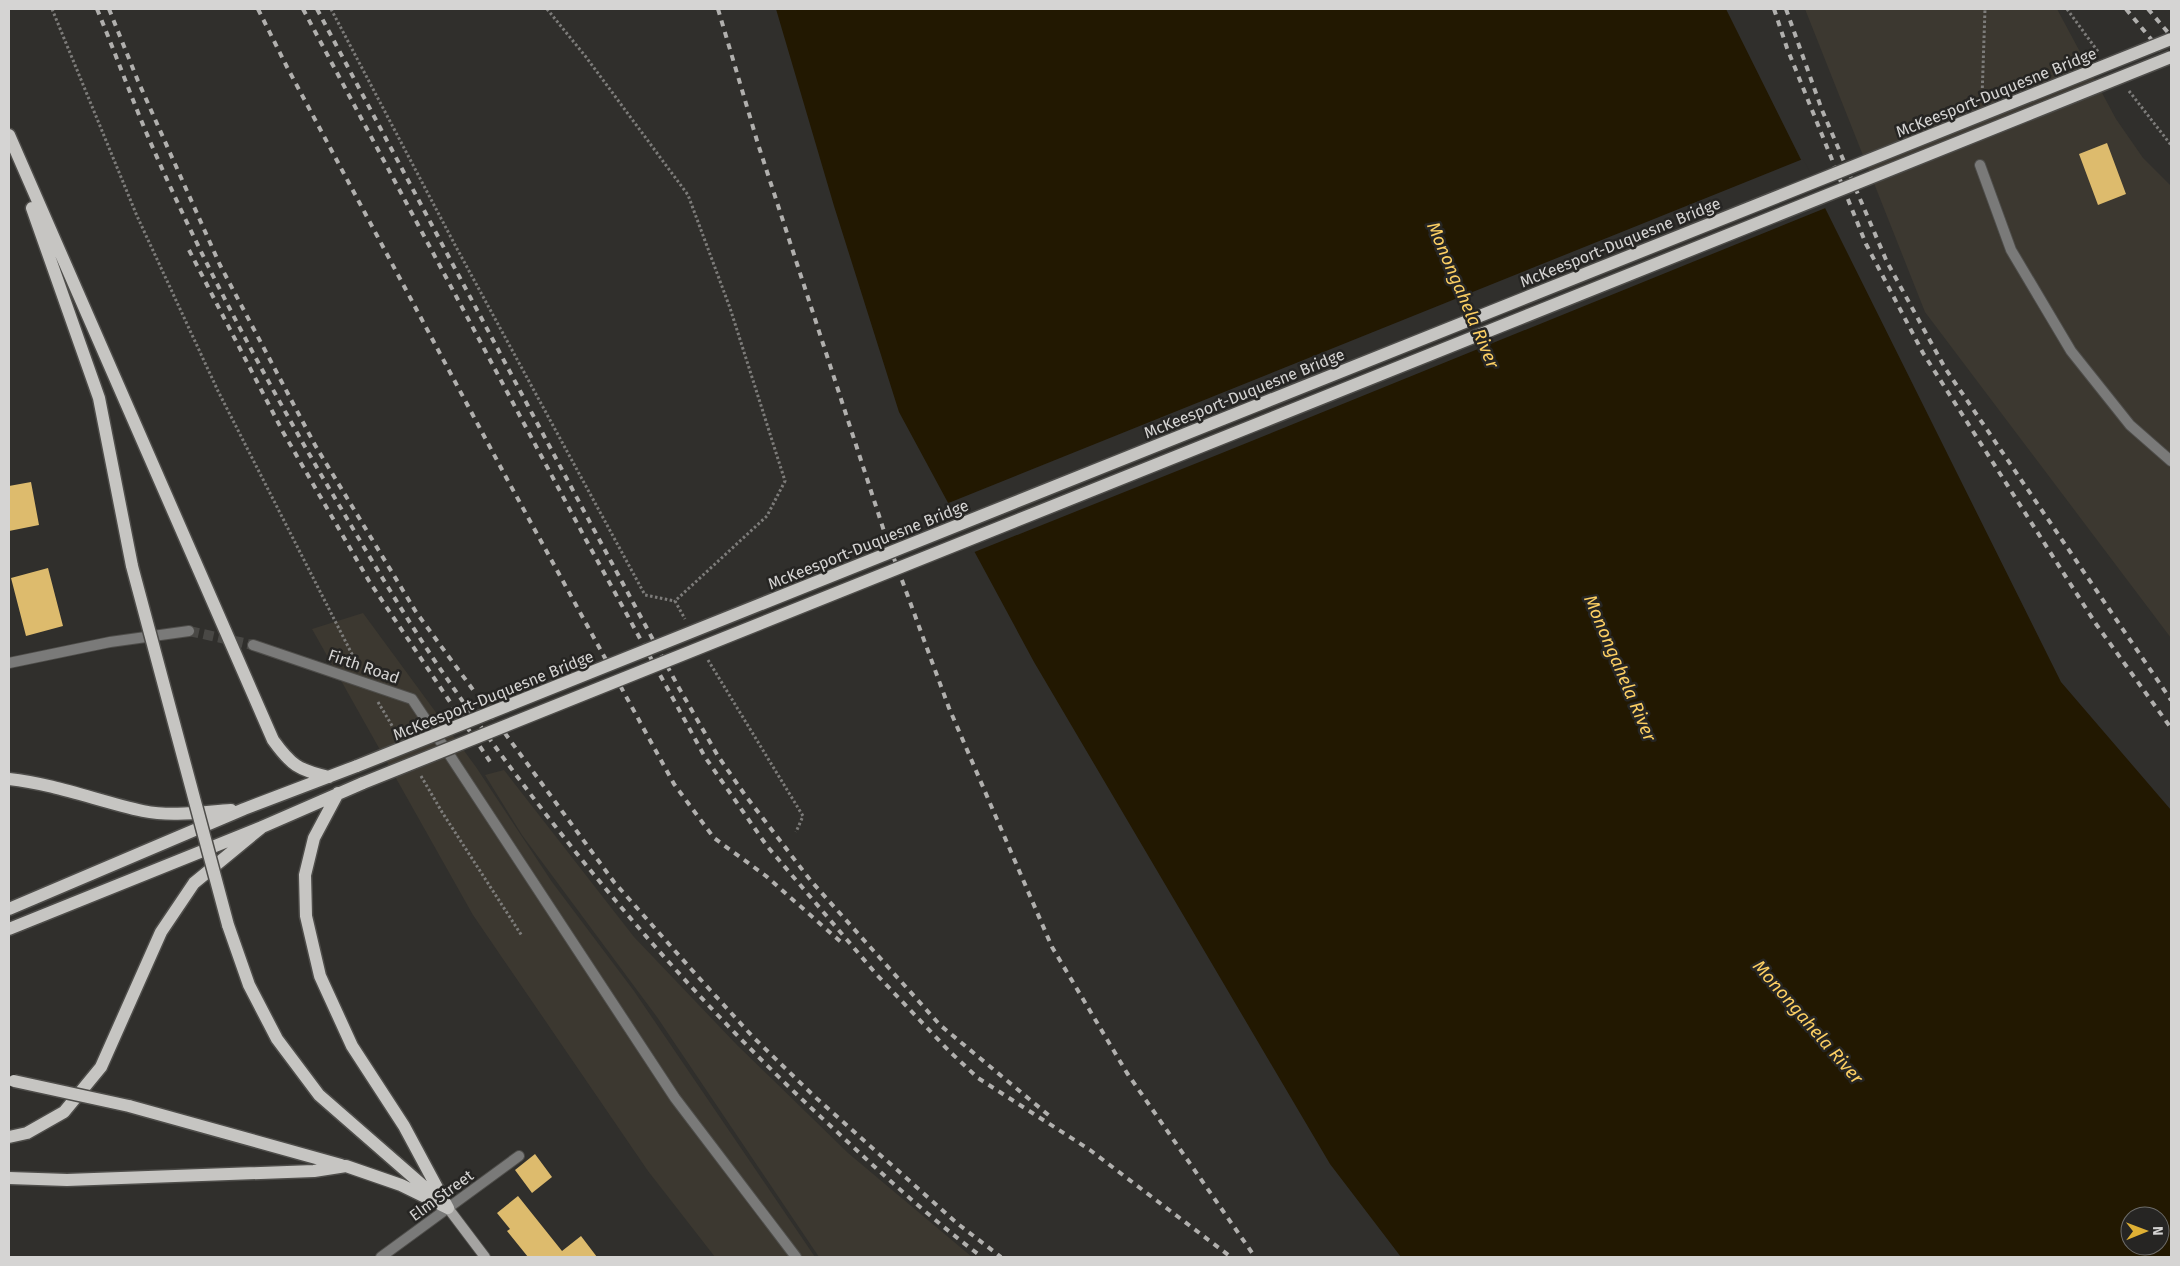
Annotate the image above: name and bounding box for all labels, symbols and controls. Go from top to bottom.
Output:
street label: McKeesport-Duquesne Bridge [1893,43,2099,141]
street label: McKeesport-Duquesne Bridge [1517,193,1723,291]
water label: Monongahela River [1422,219,1504,372]
street label: McKeesport-Duquesne Bridge [1141,344,1347,442]
street label: McKeesport-Duquesne Bridge [765,495,971,593]
water label: Monongahela River [1579,592,1661,745]
street label: Firth Road [326,645,402,688]
street label: McKeesport-Duquesne Bridge [390,646,596,744]
water label: Monongahela River [1748,956,1868,1089]
street label: Elm Street [406,1166,477,1225]
north arrow [2120,1206,2170,1256]
text: N [2149,1226,2166,1236]

